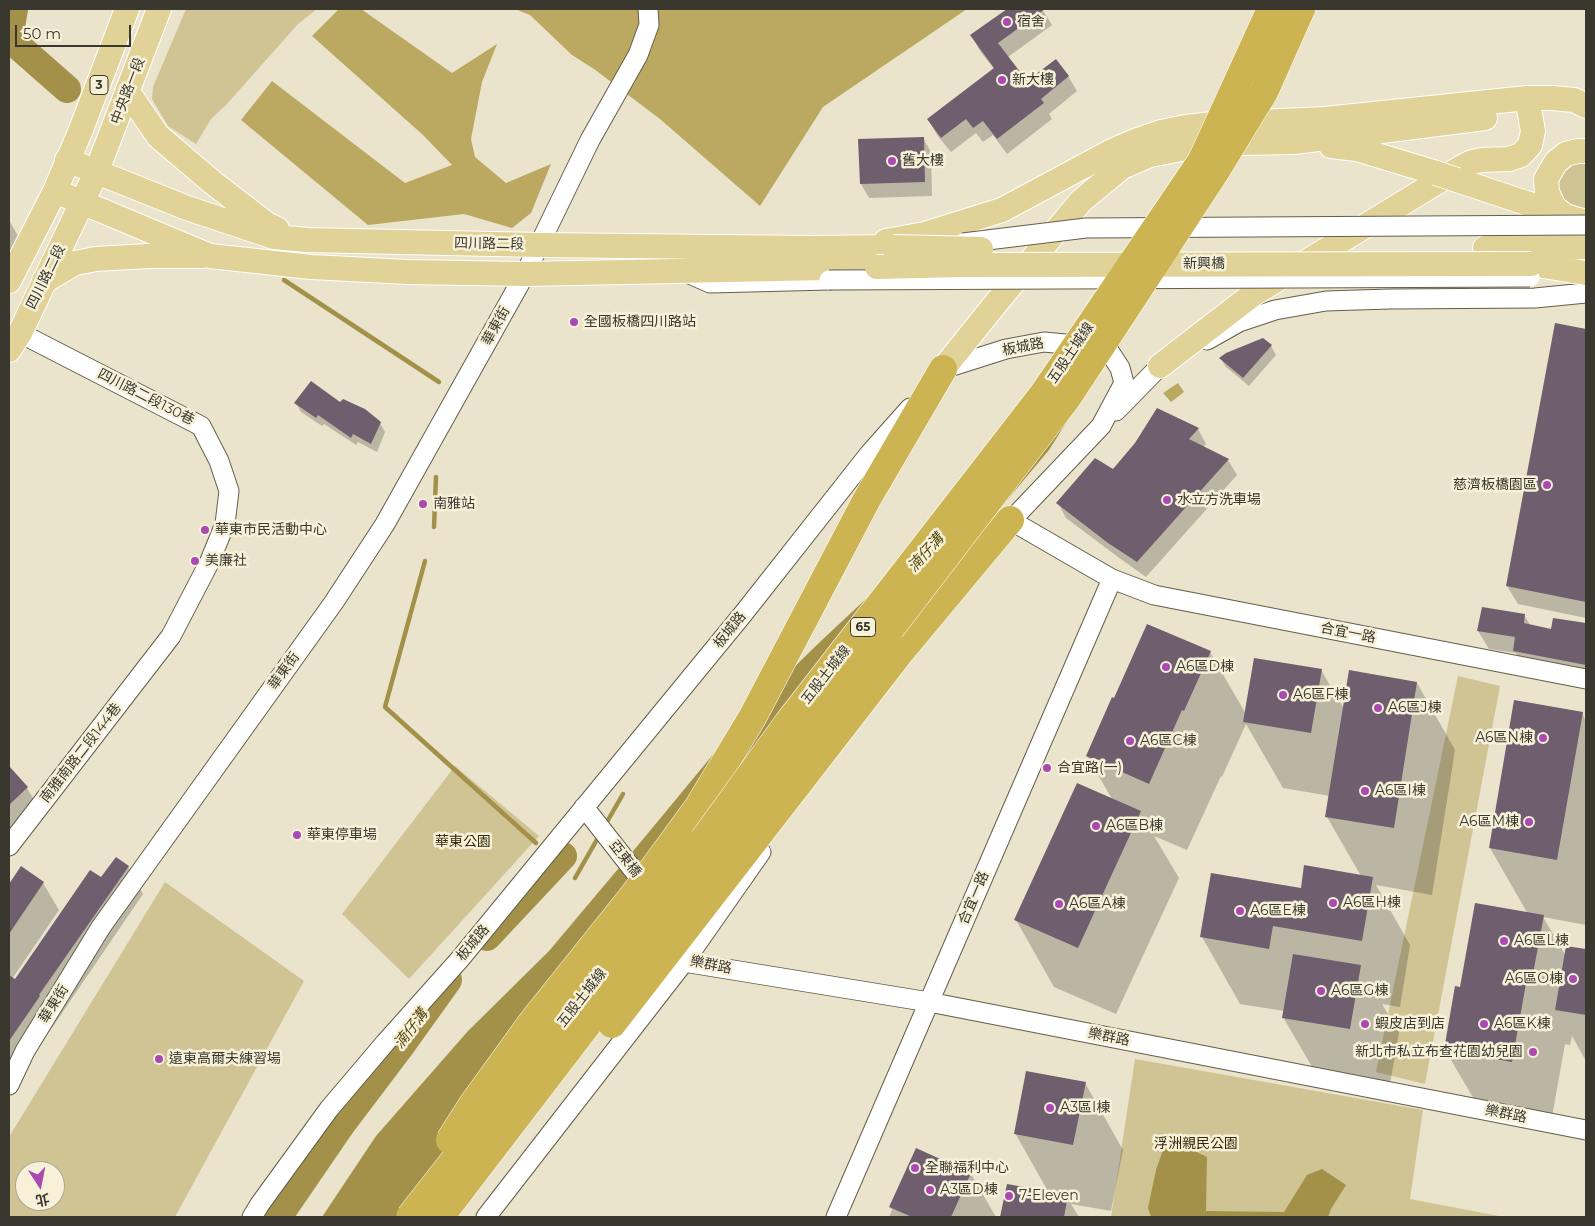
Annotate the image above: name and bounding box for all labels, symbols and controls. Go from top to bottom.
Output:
place label: 宿舍 [1017,14,1045,30]
scale bar [18,15,134,47]
marker: 宿舍 [1001,16,1013,28]
text: 50 m [23,24,61,43]
street label: 中央路一段 [108,55,148,127]
place label: 新大樓 [1012,72,1054,88]
marker: 新大樓 [996,74,1008,86]
road number: 3 [90,76,108,94]
place label: 舊大樓 [902,153,944,169]
marker: 舊大樓 [886,155,898,167]
street label: 四川路二段 [454,235,524,253]
street label: 四川路二段 [23,242,69,312]
street label: 新興橋 [1183,256,1225,272]
street label: 華東街 [478,304,514,348]
place label: 全國板橋四川路站 [584,314,696,330]
marker: 全國板橋四川路站 [568,316,580,328]
street label: 五股土城線 [1044,319,1098,387]
street label: 板城路 [1001,335,1045,359]
street label: 四川路二段130巷 [95,365,197,429]
place label: 慈濟板橋園區 [1453,477,1537,493]
marker: 慈濟板橋園區 [1541,479,1553,491]
place label: 水立方洗車場 [1177,492,1261,508]
marker: 水立方洗車場 [1161,494,1173,506]
place label: 南雅站 [433,496,475,512]
marker: 南雅站 [417,498,429,510]
place label: 華東市民活動中心 [215,522,327,538]
marker: 華東市民活動中心 [199,524,211,536]
water label: 湳仔溝 [904,530,948,576]
place label: 美廉社 [205,553,247,569]
marker: 美廉社 [189,555,201,567]
street label: 板城路 [710,608,750,652]
road number: 65 [850,618,876,636]
street label: 合宜一路 [1319,619,1377,647]
street label: 五股土城線 [798,642,854,708]
street label: 華東街 [265,649,303,693]
place label: A6區D棟 [1176,659,1234,675]
marker: A6區D棟 [1160,661,1172,673]
place label: A6區F棟 [1293,687,1348,703]
marker: A6區F棟 [1277,689,1289,701]
street label: 南雅南路二段144巷 [37,700,125,806]
place label: A6區J棟 [1388,700,1441,716]
marker: A6區J棟 [1372,702,1384,714]
place label: A6區N棟 [1475,730,1533,746]
marker: A6區N棟 [1537,732,1549,744]
place label: A6區C棟 [1140,733,1196,749]
marker: A6區C棟 [1124,735,1136,747]
place label: 合宜路(一) [1057,760,1122,776]
marker: 合宜路(一) [1041,762,1053,774]
place label: A6區I棟 [1375,783,1426,799]
marker: A6區I棟 [1359,785,1371,797]
place label: A6區M棟 [1459,814,1519,830]
marker: A6區M棟 [1523,816,1535,828]
place label: A6區B棟 [1106,818,1163,834]
marker: A6區B棟 [1090,820,1102,832]
place label: 華東停車場 [307,827,377,843]
marker: 華東停車場 [291,829,303,841]
park label: 華東公園 [435,834,491,850]
street label: 亞東橋 [605,837,645,881]
street label: 合宜一路 [955,869,993,927]
place label: A6區H棟 [1343,895,1401,911]
place label: A6區A棟 [1069,896,1126,912]
marker: A6區H棟 [1327,897,1339,909]
marker: A6區A棟 [1053,898,1065,910]
place label: A6區E棟 [1250,903,1306,919]
marker: A6區E棟 [1234,905,1246,917]
street label: 板城路 [453,922,493,964]
place label: A6區L棟 [1514,933,1569,949]
marker: A6區L棟 [1498,935,1510,947]
street label: 樂群路 [689,953,733,977]
street label: 五股土城線 [554,965,610,1031]
place label: A6區O棟 [1505,971,1563,987]
marker: A6區O棟 [1567,973,1579,985]
street label: 華東街 [36,982,72,1026]
place label: A6區G棟 [1331,983,1388,999]
marker: A6區G棟 [1315,985,1327,997]
water label: 湳仔溝 [390,1006,432,1052]
place label: 蝦皮店到店 [1375,1016,1445,1032]
place label: A6區K棟 [1494,1016,1550,1032]
marker: 蝦皮店到店 [1359,1018,1371,1030]
marker: A6區K棟 [1478,1018,1490,1030]
street label: 樂群路 [1087,1025,1131,1049]
place label: 新北市私立布查花園幼兒園 [1355,1044,1523,1060]
marker: 新北市私立布查花園幼兒園 [1527,1046,1539,1058]
place label: 遠東高爾夫練習場 [169,1051,281,1067]
marker: 遠東高爾夫練習場 [153,1053,165,1065]
place label: A3區I棟 [1060,1100,1110,1116]
marker: A3區I棟 [1044,1102,1056,1114]
street label: 樂群路 [1484,1102,1528,1126]
park label: 浮洲親民公園 [1154,1136,1238,1152]
place label: 全聯福利中心 [925,1160,1009,1176]
north arrow [15,1161,65,1211]
marker: 全聯福利中心 [909,1162,921,1174]
place label: A3區D棟 [940,1182,998,1198]
marker: A3區D棟 [924,1184,936,1196]
place label: 7-Eleven [1019,1188,1079,1204]
text: 北 [34,1190,51,1210]
marker: 7-Eleven [1003,1190,1015,1202]

